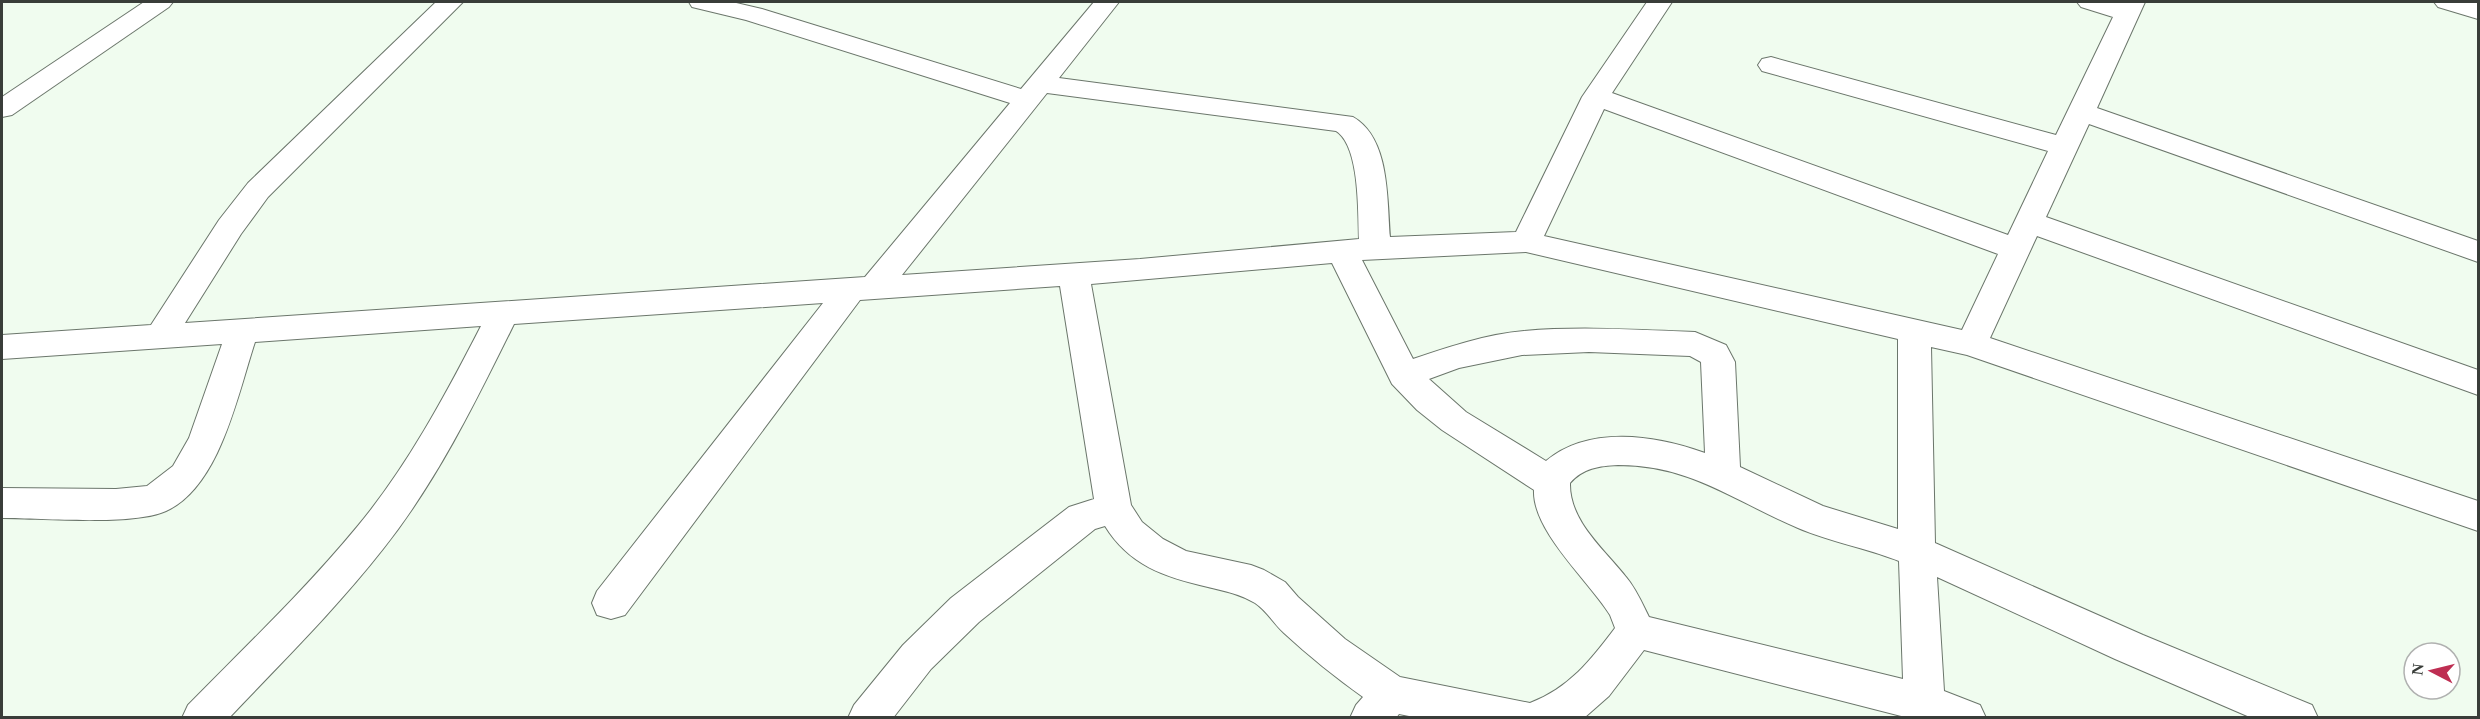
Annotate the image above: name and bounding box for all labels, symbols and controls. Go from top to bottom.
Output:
north arrow [2402,641,2462,701]
text: N [2408,662,2427,676]

